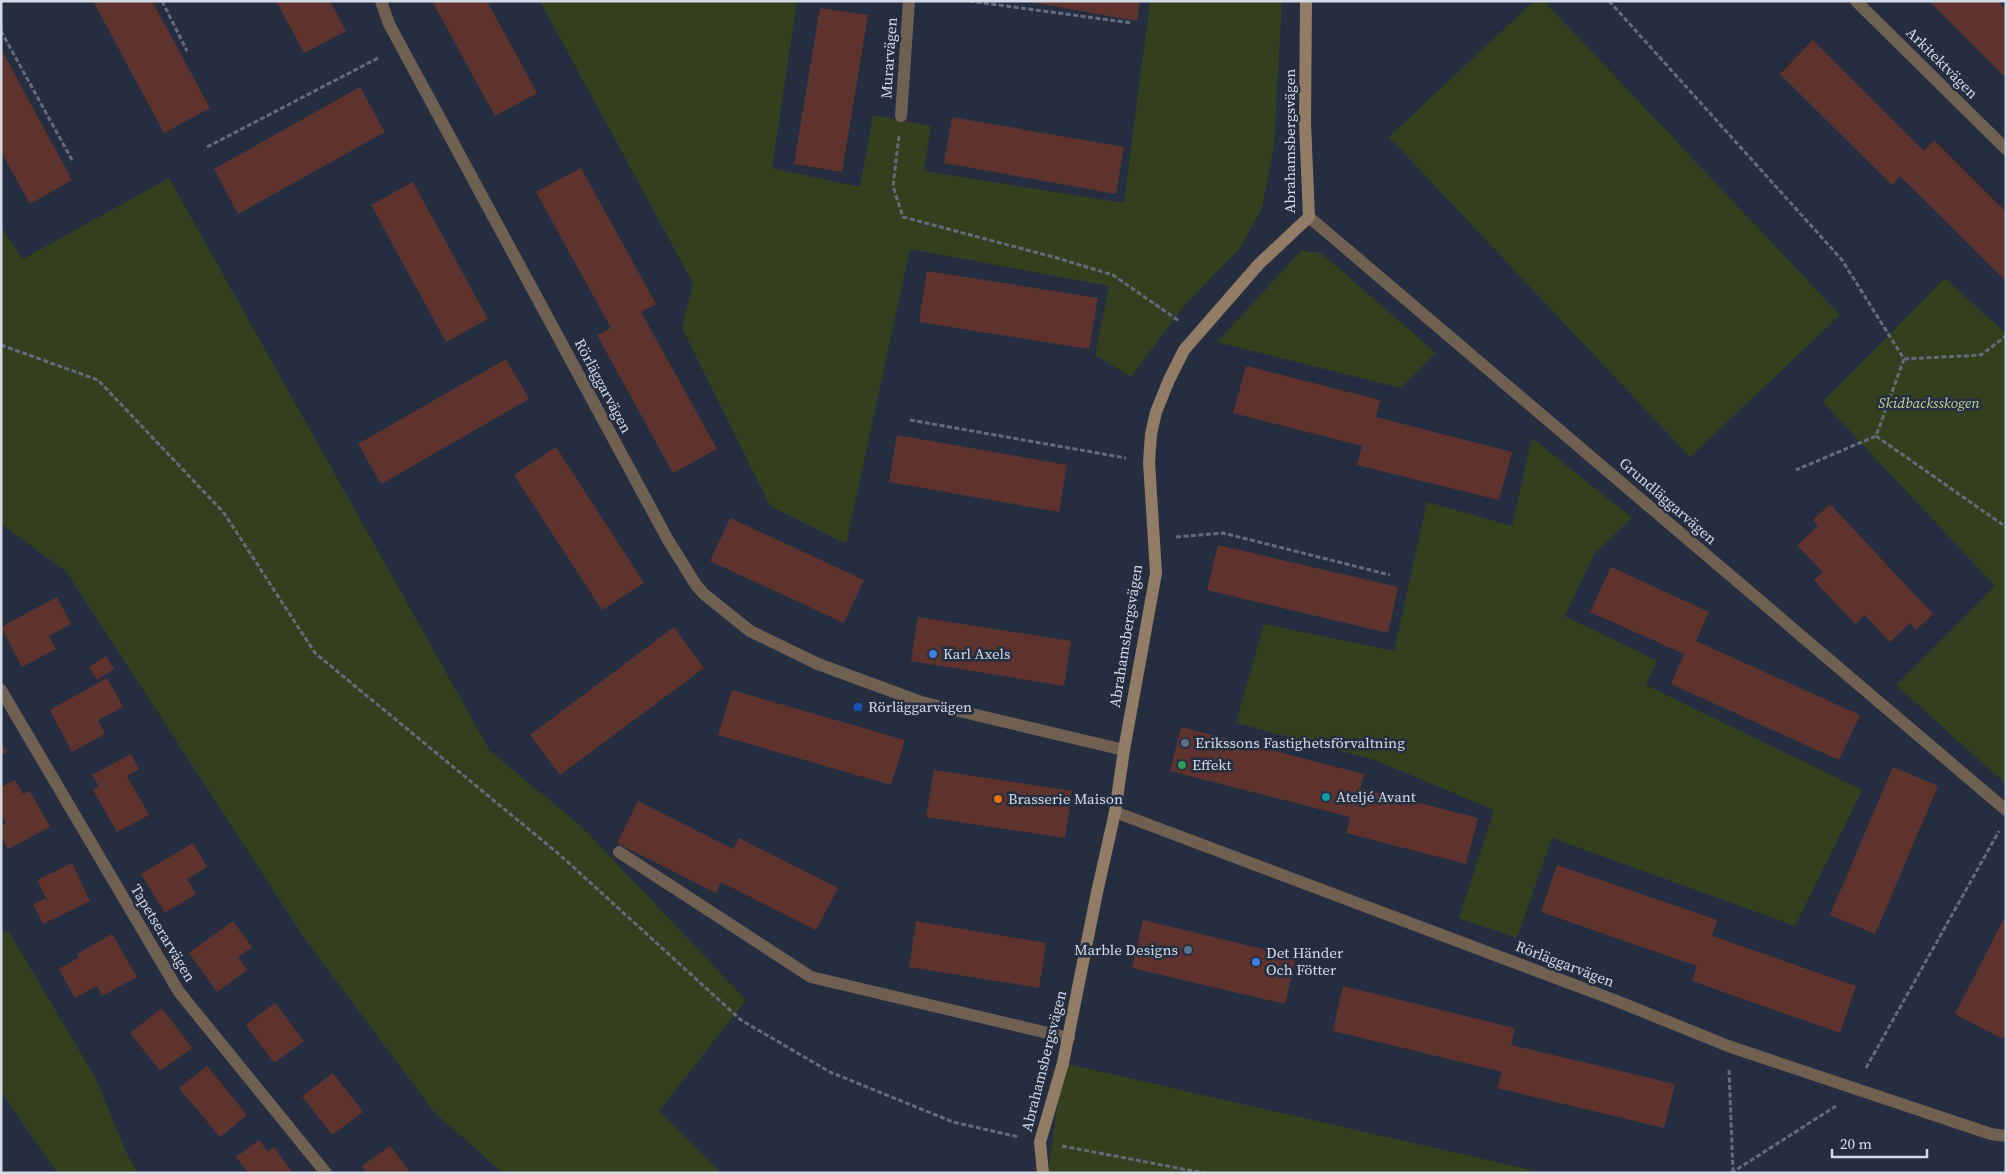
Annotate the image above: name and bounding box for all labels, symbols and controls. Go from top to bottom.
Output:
street label: Murarvägen [875,17,902,99]
street label: Arkitektvägen [1902,22,1983,103]
street label: Abrahamsbergsvägen [1279,69,1300,213]
street label: Rörläggarvägen [570,335,637,437]
park label: Skidbacksskogen [1878,392,1980,413]
street label: Grundläggarvägen [1615,452,1722,549]
street label: Abrahamsbergsvägen [1104,563,1147,709]
place label: Karl Axels [943,643,1011,664]
marker: Karl Axels [927,648,939,660]
place label: Rörläggarvägen [868,696,972,717]
marker: Rörläggarvägen [852,701,864,713]
place label: Erikssons Fastighetsförvaltning [1195,732,1405,753]
marker: Erikssons Fastighetsförvaltning [1179,737,1191,749]
place label: Effekt [1192,754,1231,775]
marker: Effekt [1176,759,1188,771]
place label: Ateljé Avant [1336,786,1416,807]
place label: Brasserie Maison [1008,788,1123,809]
marker: Ateljé Avant [1320,791,1332,803]
marker: Brasserie Maison [992,793,1004,805]
street label: Tapetserarvägen [126,880,201,986]
street label: Rörläggarvägen [1513,935,1618,992]
place label: Marble Designs [1074,939,1178,960]
place label: Det Händer Och Fötter [1266,942,1344,980]
marker: Marble Designs [1182,944,1194,956]
marker: Det Händer Och Fötter [1250,956,1262,968]
street label: Abrahamsbergsvägen [1016,988,1071,1134]
scale bar [1832,1126,1927,1158]
text: 20 m [1840,1133,1872,1154]

